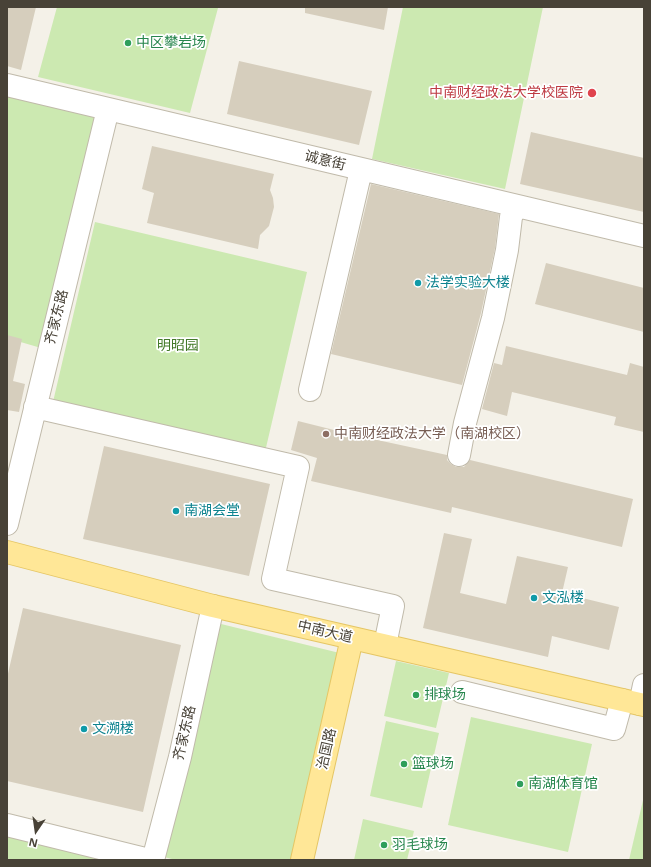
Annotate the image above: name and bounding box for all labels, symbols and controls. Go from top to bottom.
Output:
place label: 中区攀岩场 [136,35,206,51]
marker: 中区攀岩场 [123,38,133,48]
place label: 中南财经政法大学校医院 [429,85,583,101]
marker: 中南财经政法大学校医院 [586,87,598,99]
street label: 诚意街 [303,148,347,174]
place label: 法学实验大楼 [426,275,510,291]
marker: 法学实验大楼 [413,278,423,288]
street label: 齐家东路 [42,288,72,346]
park label: 明昭园 [157,338,199,354]
place label: 中南财经政法大学（南湖校区） [334,426,530,442]
marker: 中南财经政法大学（南湖校区） [321,429,331,439]
place label: 南湖会堂 [184,503,240,519]
marker: 南湖会堂 [171,506,181,516]
place label: 文泓楼 [542,590,584,606]
marker: 文泓楼 [529,593,539,603]
street label: 中南大道 [296,618,354,646]
place label: 排球场 [424,687,466,703]
marker: 排球场 [411,690,421,700]
street label: 齐家东路 [171,704,199,762]
place label: 文溯楼 [92,721,134,737]
marker: 文溯楼 [79,724,89,734]
street label: 治国路 [314,727,340,771]
place label: 篮球场 [412,756,454,772]
marker: 篮球场 [399,759,409,769]
place label: 南湖体育馆 [528,776,598,792]
marker: 南湖体育馆 [515,779,525,789]
north arrow [16,811,56,851]
text: N [27,835,39,851]
place label: 羽毛球场 [392,837,448,853]
marker: 羽毛球场 [379,840,389,850]

